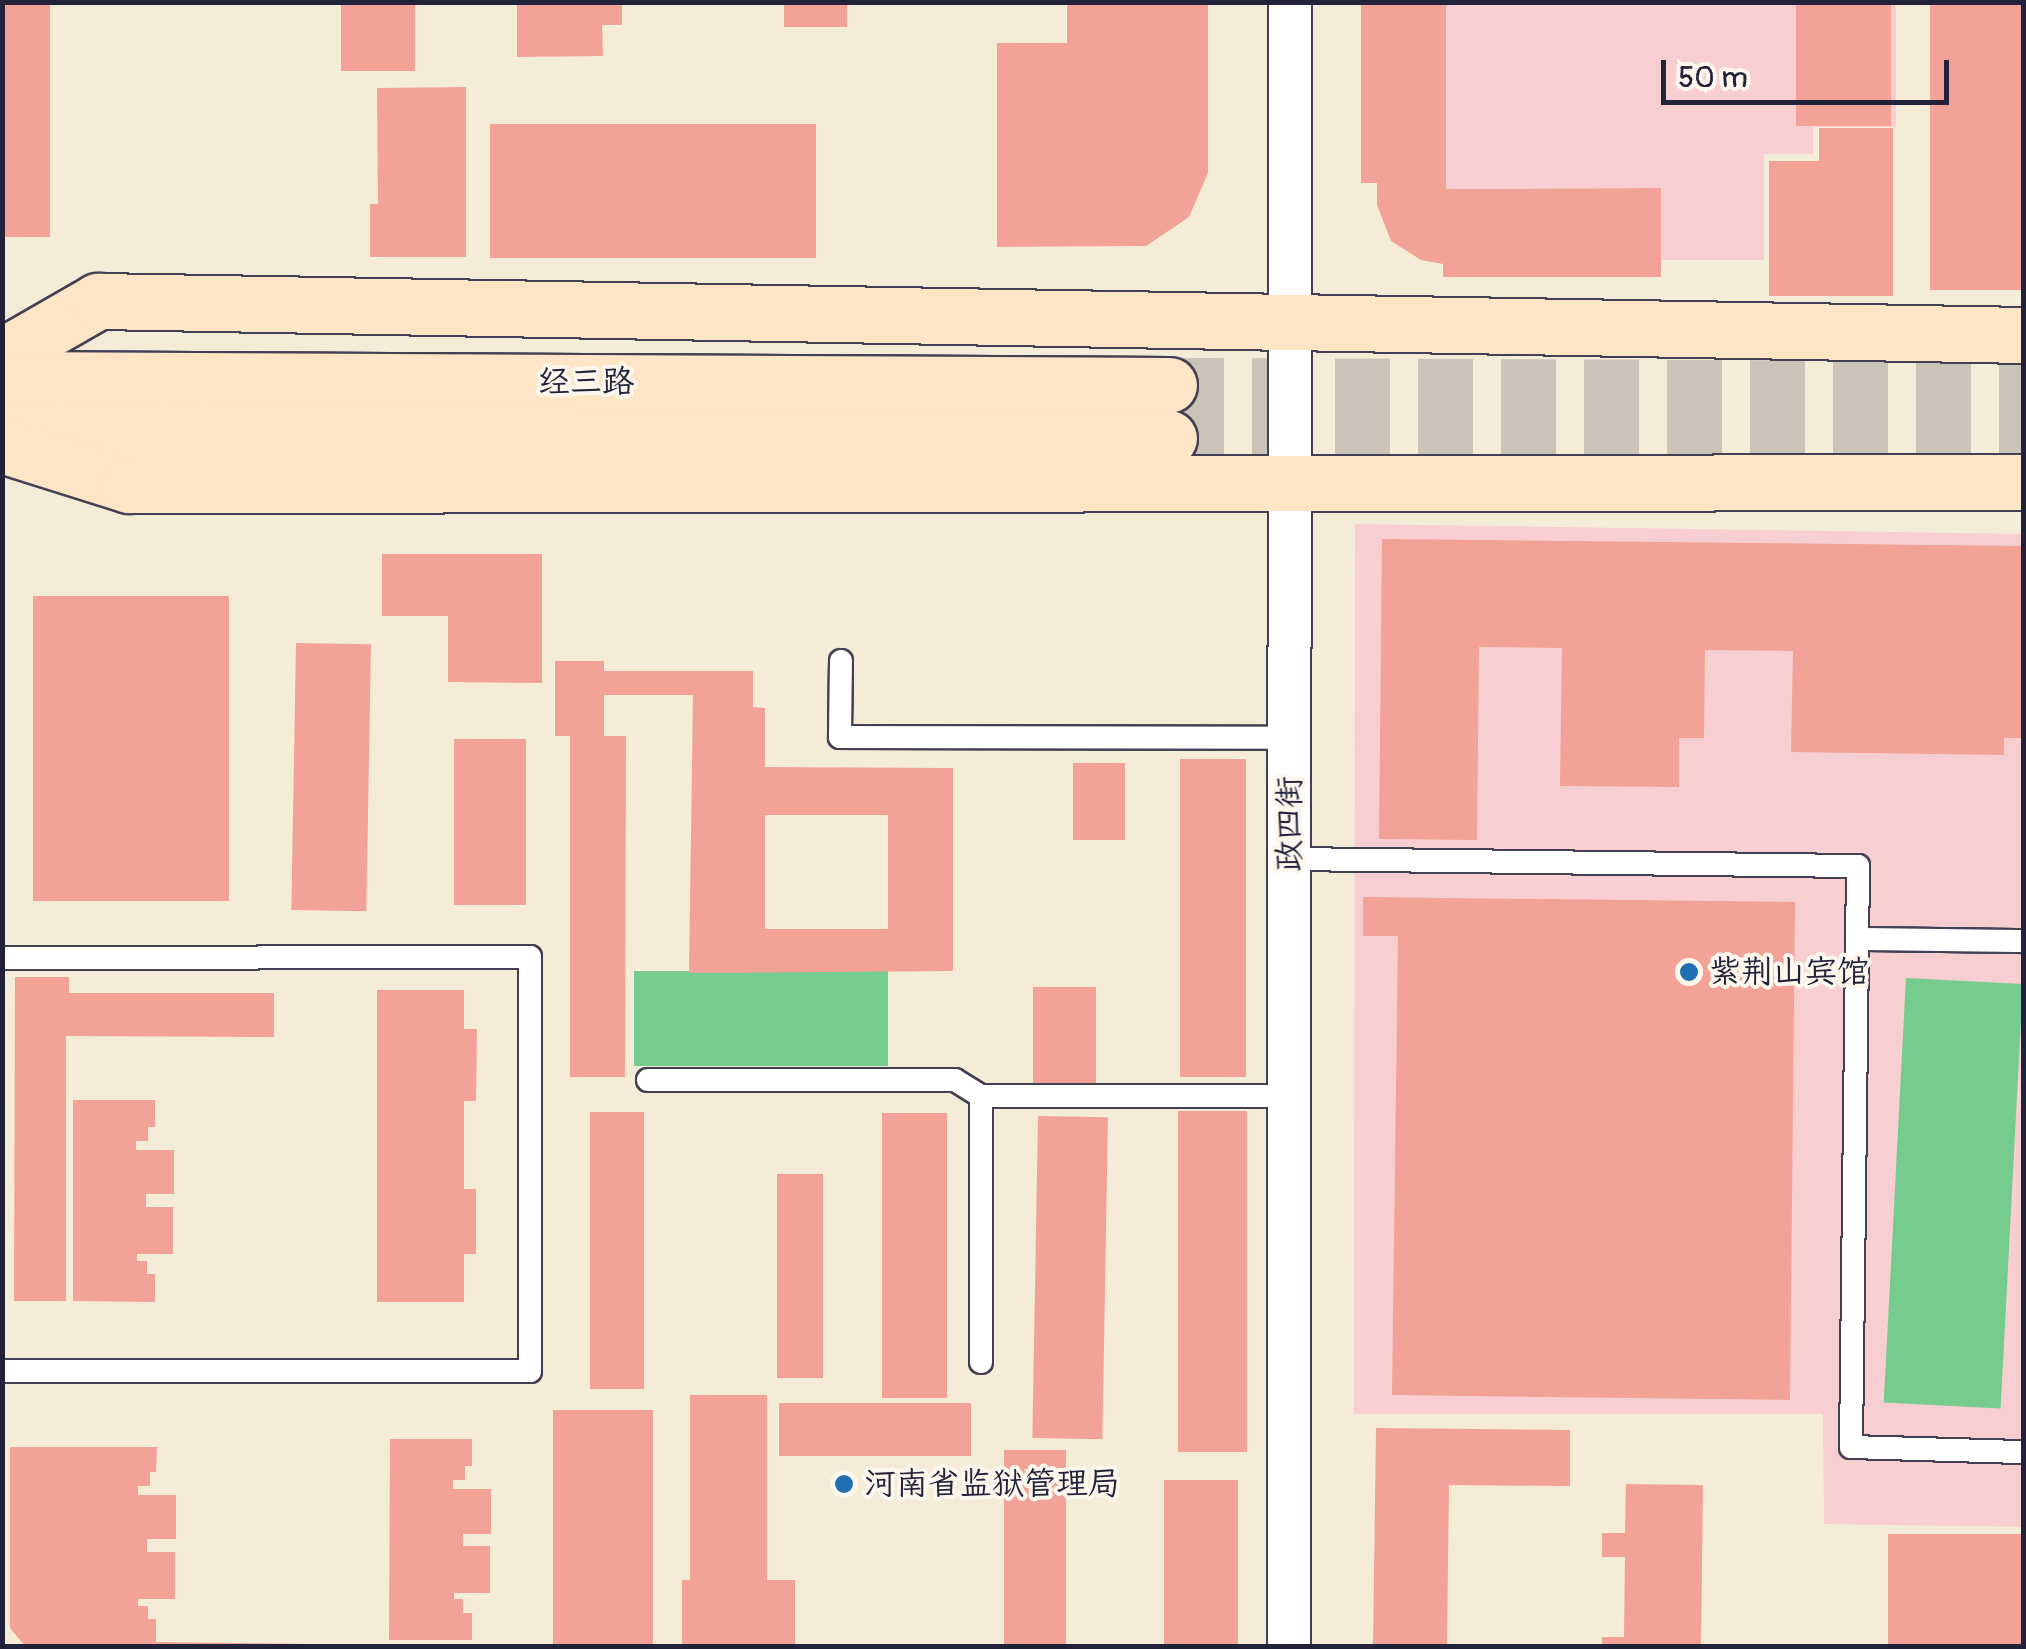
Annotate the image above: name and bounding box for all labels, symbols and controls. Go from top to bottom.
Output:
scale bar [1666,40,1954,102]
text: 50 m [1678,59,1748,96]
street label: 经三路 [538,363,634,401]
street label: 政四街 [1271,776,1309,872]
place label: 紫荆山宾馆 [1709,953,1869,991]
marker: 紫荆山宾馆 [1678,961,1700,983]
place label: 河南省监狱管理局 [864,1465,1120,1503]
marker: 河南省监狱管理局 [833,1473,855,1495]

